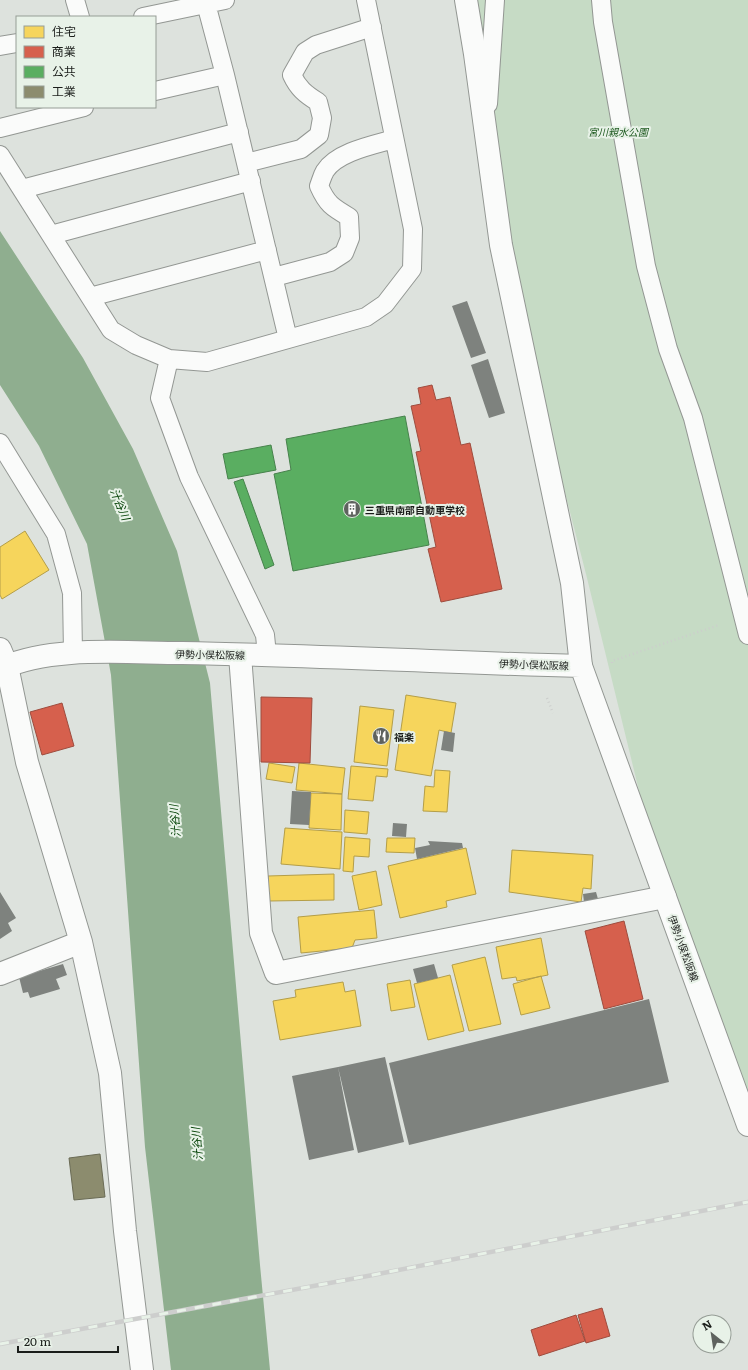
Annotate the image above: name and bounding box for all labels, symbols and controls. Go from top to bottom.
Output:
legend [16,16,156,108]
text: 住宅 [52,22,76,40]
text: 商業 [52,42,76,60]
text: 公共 [52,62,76,80]
text: 工業 [52,82,76,100]
park label: 宮川親水公園 [588,124,650,139]
water label: 汁谷川 [107,486,135,523]
building icon: 三重県南部自動車学校 [342,499,362,519]
place label: 三重県南部自動車学校 [365,502,465,517]
street label: 伊勢小俣松阪線 [175,646,245,662]
street label: 伊勢小俣松阪線 [499,655,569,673]
restaurant icon: 福楽 [371,726,391,746]
place label: 福楽 [394,729,414,744]
water label: 汁谷川 [165,803,183,838]
street label: 伊勢小俣松阪線 [665,913,703,983]
water label: 汁谷川 [187,1126,205,1161]
north arrow [692,1314,732,1354]
text: N [699,1315,714,1334]
scale bar [18,1328,118,1354]
text: 20 m [24,1332,51,1350]

